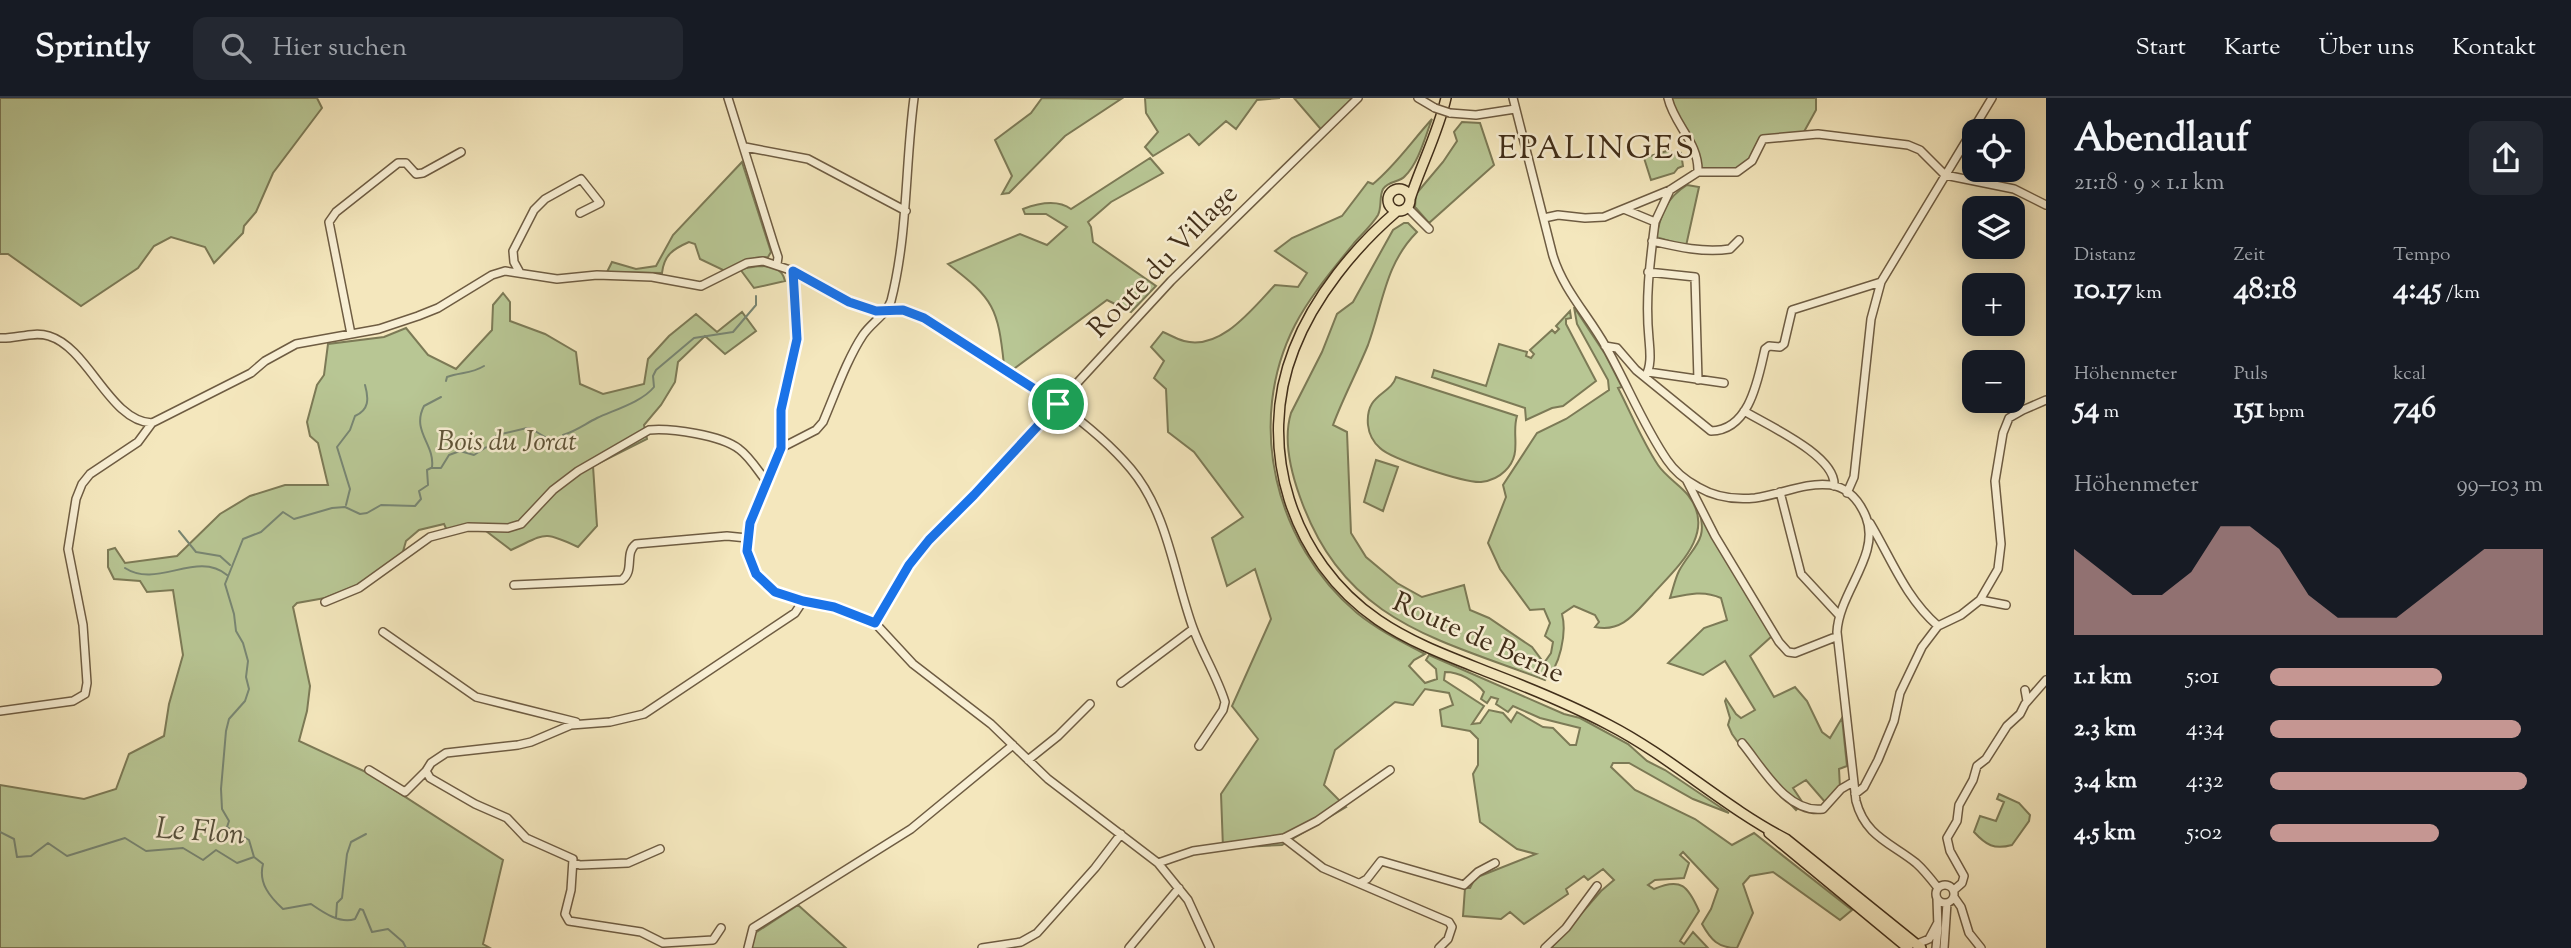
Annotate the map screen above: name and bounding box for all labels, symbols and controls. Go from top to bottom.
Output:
search box [193,17,683,80]
text: Sprintly [35,24,151,72]
icon: search [217,29,255,67]
text: Hier suchen [273,30,407,67]
text: Start [2135,31,2186,65]
text: Karte [2224,31,2280,65]
text: Über uns [2318,31,2414,65]
text: Kontakt [2452,31,2536,65]
text: Abendlauf [2074,114,2249,168]
map controls [1962,119,2025,413]
button: locate [1962,119,2025,182]
button: share [2469,121,2543,195]
district label: EPALINGES [1498,127,1696,173]
text: 21:18 · 9 × 1.1 km [2074,167,2224,200]
street label: Route du Village [1080,176,1248,348]
button: layers [1962,196,2025,259]
text: Distanz [2074,242,2136,269]
text: Zeit [2234,242,2265,269]
text: Tempo [2393,242,2450,269]
text: 10.17 [2074,269,2132,312]
text: 48:18 [2234,269,2297,312]
text: 4:45 [2393,269,2442,312]
button: + [1962,273,2025,336]
text: km [2132,280,2162,307]
text: /km [2442,280,2480,307]
button: − [1962,350,2025,413]
text: Höhenmeter [2074,361,2177,388]
text: Puls [2234,361,2268,388]
text: kcal [2393,361,2426,388]
pin [1028,374,1088,434]
icon: arrive [1039,385,1077,423]
text: 54 [2074,388,2099,431]
text: 151 [2234,388,2264,431]
text: 746 [2393,388,2436,431]
text: m [2099,399,2119,426]
text: bpm [2264,399,2305,426]
park label: Bois du Jorat [437,423,577,463]
text: Höhenmeter [2074,469,2199,502]
text: 99–103 m [2456,469,2543,502]
street label: Route de Berne [1386,583,1570,695]
text: 1.1 km [2074,661,2132,694]
text: 5:01 [2186,661,2219,694]
text: 2.3 km [2074,713,2136,746]
text: 4:34 [2186,713,2224,746]
text: 3.4 km [2074,765,2137,798]
text: 4:32 [2186,765,2224,798]
water label: Le Flon [154,808,247,858]
text: 4.5 km [2074,817,2136,850]
text: 5:02 [2186,817,2222,850]

